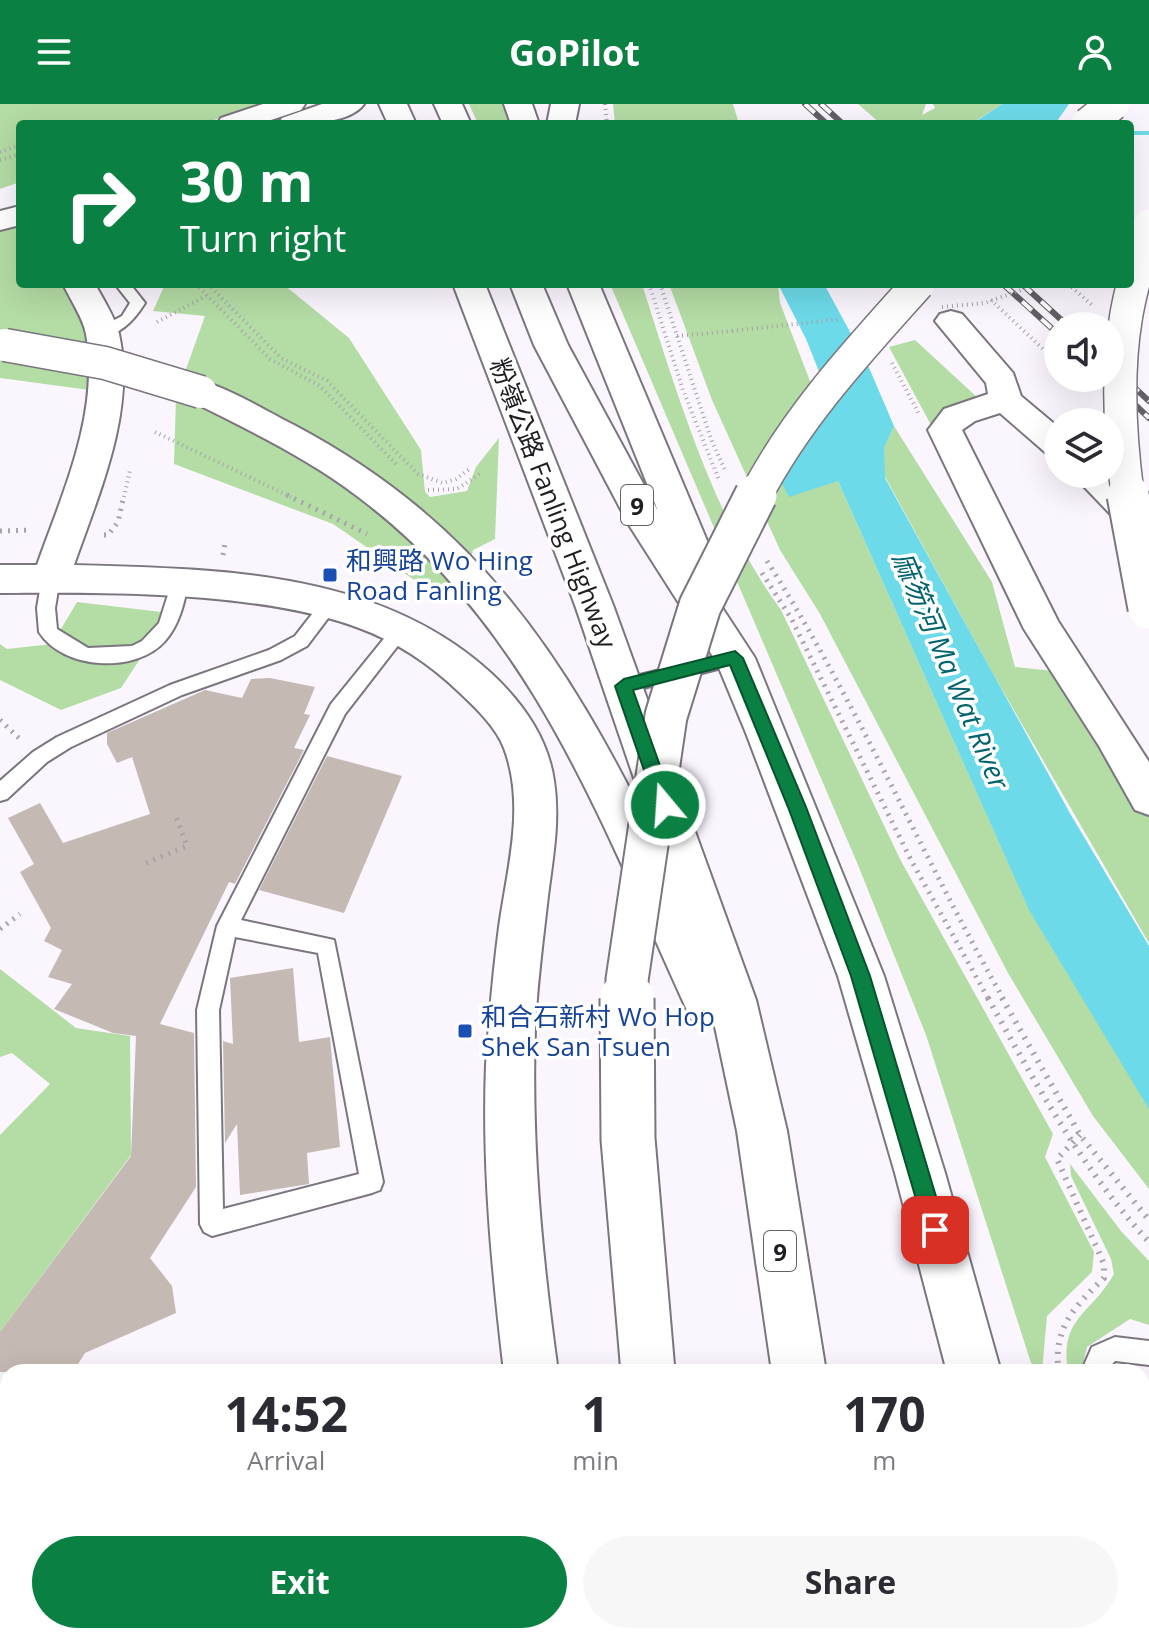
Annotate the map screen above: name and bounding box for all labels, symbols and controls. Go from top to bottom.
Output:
text: GoPilot [509,28,640,77]
icon: menu [32,30,76,74]
icon: person [1073,30,1117,74]
text: 30 m [180,142,314,218]
icon: right [48,152,152,256]
text: Turn right [180,214,346,263]
map controls [1044,312,1124,488]
button: sound [1044,312,1124,392]
street label: 粉嶺公路 Fanling Highway [482,353,626,654]
button: layers [1044,408,1124,488]
road number: 9 [621,485,653,525]
place label: 和興路 Wo Hing Road Fanling [346,542,533,608]
water label: 麻笏河 Ma Wat River [885,545,1020,796]
marker: 和興路 Wo Hing Road Fanling [321,566,339,584]
position arrow [623,763,707,847]
place label: 和合石新村 Wo Hop Shek San Tsuen [481,998,715,1064]
marker: 和合石新村 Wo Hop Shek San Tsuen [456,1022,474,1040]
pin [901,1196,969,1264]
icon: arrive [913,1208,957,1252]
road number: 9 [764,1231,796,1271]
text: 14:52 [224,1381,348,1446]
text: 1 [582,1381,609,1446]
text: 170 [843,1381,926,1446]
text: Arrival [247,1442,325,1478]
text: min [572,1442,619,1478]
text: m [872,1442,896,1478]
button: Exit [32,1536,567,1628]
button: Share [583,1536,1118,1628]

